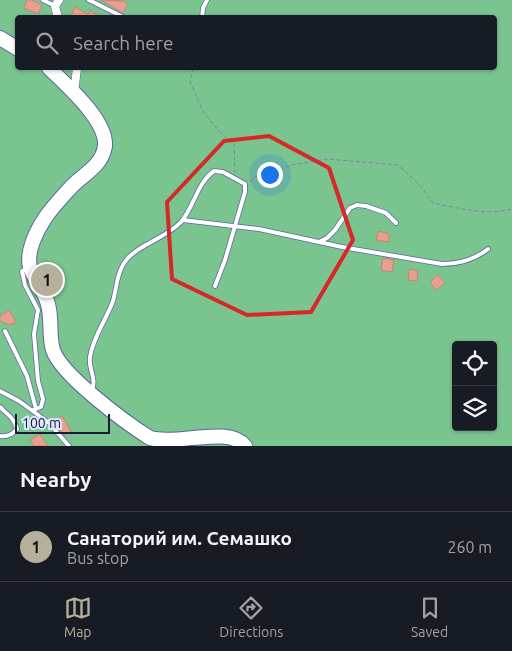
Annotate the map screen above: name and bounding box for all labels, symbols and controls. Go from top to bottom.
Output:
search box [15,15,497,70]
icon: search [33,29,61,57]
text: Search here [73,32,173,54]
your location [257,162,283,188]
pin: 1 [31,261,63,299]
map controls [452,341,497,431]
button: locate [452,341,497,386]
button: layers [452,386,497,431]
scale bar [15,411,110,434]
text: 100 m [22,415,61,431]
text: Nearby [20,467,91,491]
text: Санаторий им. Семашко [67,527,292,549]
text: 1 [31,538,41,556]
text: 260 m [447,538,492,556]
text: Bus stop [67,549,129,567]
tab: Map [64,594,92,640]
tab: Directions [219,594,283,640]
tab: Saved [411,594,448,640]

